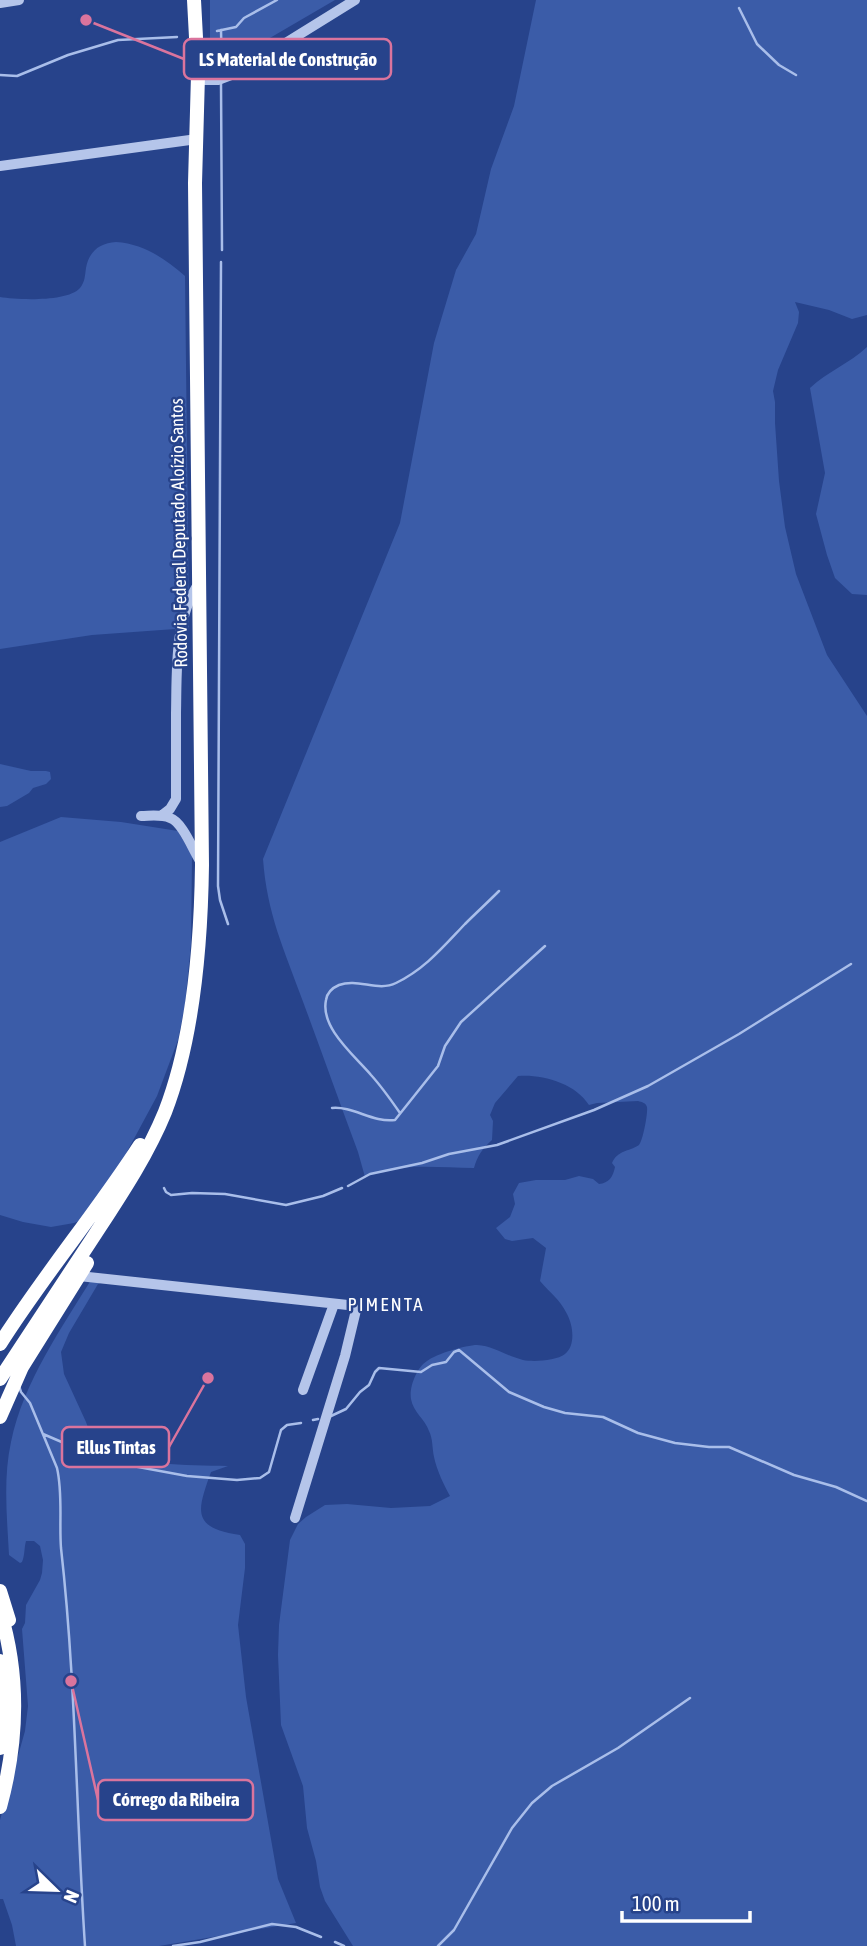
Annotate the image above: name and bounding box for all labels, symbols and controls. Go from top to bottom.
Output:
callout: LS Material de Construção [184,39,391,79]
text: LS Material de Construção [199,48,377,70]
street label: Rodovia Federal Deputado Aloízio Santos [166,398,191,668]
district label: PIMENTA [347,1293,425,1315]
callout: Ellus Tintas [62,1427,169,1467]
text: Ellus Tintas [76,1436,156,1458]
callout: Córrego da Ribeira [98,1780,253,1820]
text: Córrego da Ribeira [112,1788,240,1810]
north arrow [21,1855,91,1925]
scale bar [622,1880,750,1924]
text: N [59,1887,84,1906]
text: 100 m [632,1891,680,1915]

